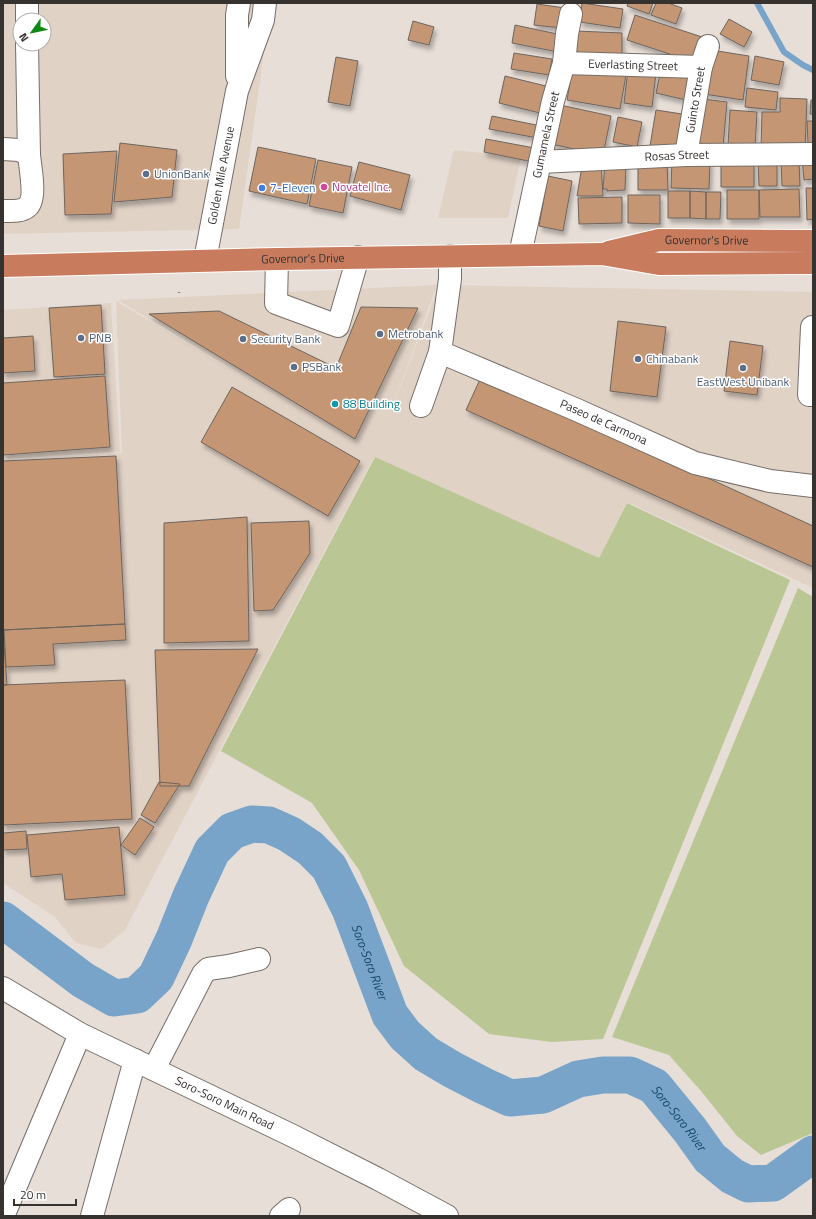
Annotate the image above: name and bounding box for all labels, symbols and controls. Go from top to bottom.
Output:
north arrow [12,12,52,52]
text: N [15,30,32,45]
street label: Everlasting Street [588,54,679,75]
street label: Guinto Street [680,64,710,134]
street label: Gumamela Street [527,88,565,180]
street label: Golden Mile Avenue [202,125,239,226]
street label: Rosas Street [644,145,710,166]
place label: UnionBank [154,164,209,183]
marker: UnionBank [141,169,151,179]
place label: Novatel Inc. [332,177,391,196]
place label: 7-Eleven [270,178,316,197]
marker: Novatel Inc. [319,182,329,192]
marker: 7-Eleven [257,183,267,193]
street label: Governor's Drive [665,230,748,250]
street label: Governor's Drive [261,248,345,268]
place label: Metrobank [388,324,443,343]
place label: PNB [89,328,112,347]
place label: Security Bank [251,329,320,348]
marker: Metrobank [375,329,385,339]
marker: PNB [76,333,86,343]
marker: Security Bank [238,334,248,344]
place label: Chinabank [646,349,699,368]
marker: Chinabank [633,354,643,364]
place label: PSBank [302,357,341,376]
marker: PSBank [289,362,299,372]
marker: EastWest Unibank [738,363,748,373]
place label: EastWest Unibank [697,372,790,391]
place label: 88 Building [343,394,400,413]
street label: Paseo de Carmona [557,394,651,450]
marker: 88 Building [330,399,340,409]
water label: Soro-Soro River [347,921,394,1004]
street label: Soro-Soro Main Road [172,1071,278,1135]
water label: Soro-Soro River [647,1080,713,1156]
scale bar [14,1181,76,1207]
text: 20 m [20,1185,46,1204]

